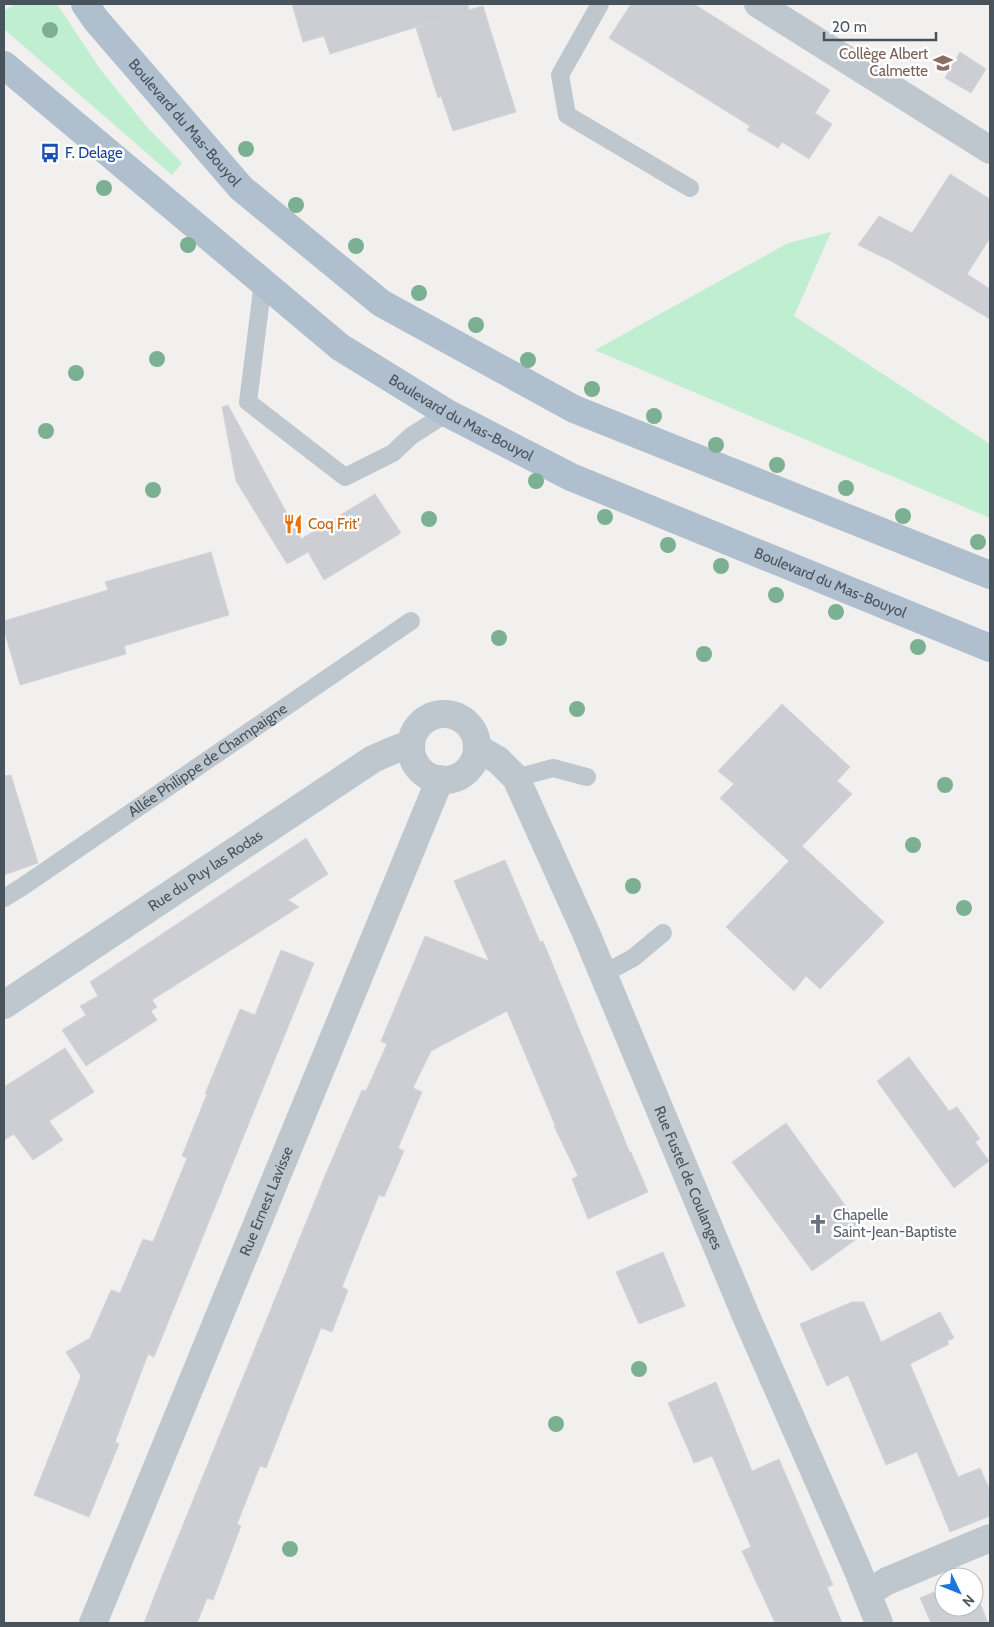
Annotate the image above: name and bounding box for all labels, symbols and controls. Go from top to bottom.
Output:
scale bar [824,10,936,42]
text: 20 m [832,18,867,36]
place label: Collège Albert Calmette [839,45,928,80]
school or university icon: Collège Albert Calmette [932,52,954,74]
street label: Boulevard du Mas-Bouyol [125,55,245,190]
bus stop icon: F. Delage [39,142,61,164]
place label: F. Delage [65,144,123,162]
street label: Boulevard du Mas-Bouyol [385,370,537,465]
restaurant icon: Coq Frit' [282,513,304,535]
place label: Coq Frit' [308,515,360,533]
street label: Boulevard du Mas-Bouyol [752,544,909,622]
street label: Allée Philippe de Champaigne [125,699,291,821]
street label: Rue du Puy las Rodas [145,826,266,915]
street label: Rue Fustel de Coulanges [650,1103,726,1252]
street label: Rue Ernest Lavisse [236,1144,297,1259]
place label: Chapelle Saint-Jean-Baptiste [833,1206,957,1241]
church icon: Chapelle Saint-Jean-Baptiste [807,1213,829,1235]
north arrow [934,1567,984,1617]
text: N [959,1591,978,1611]

